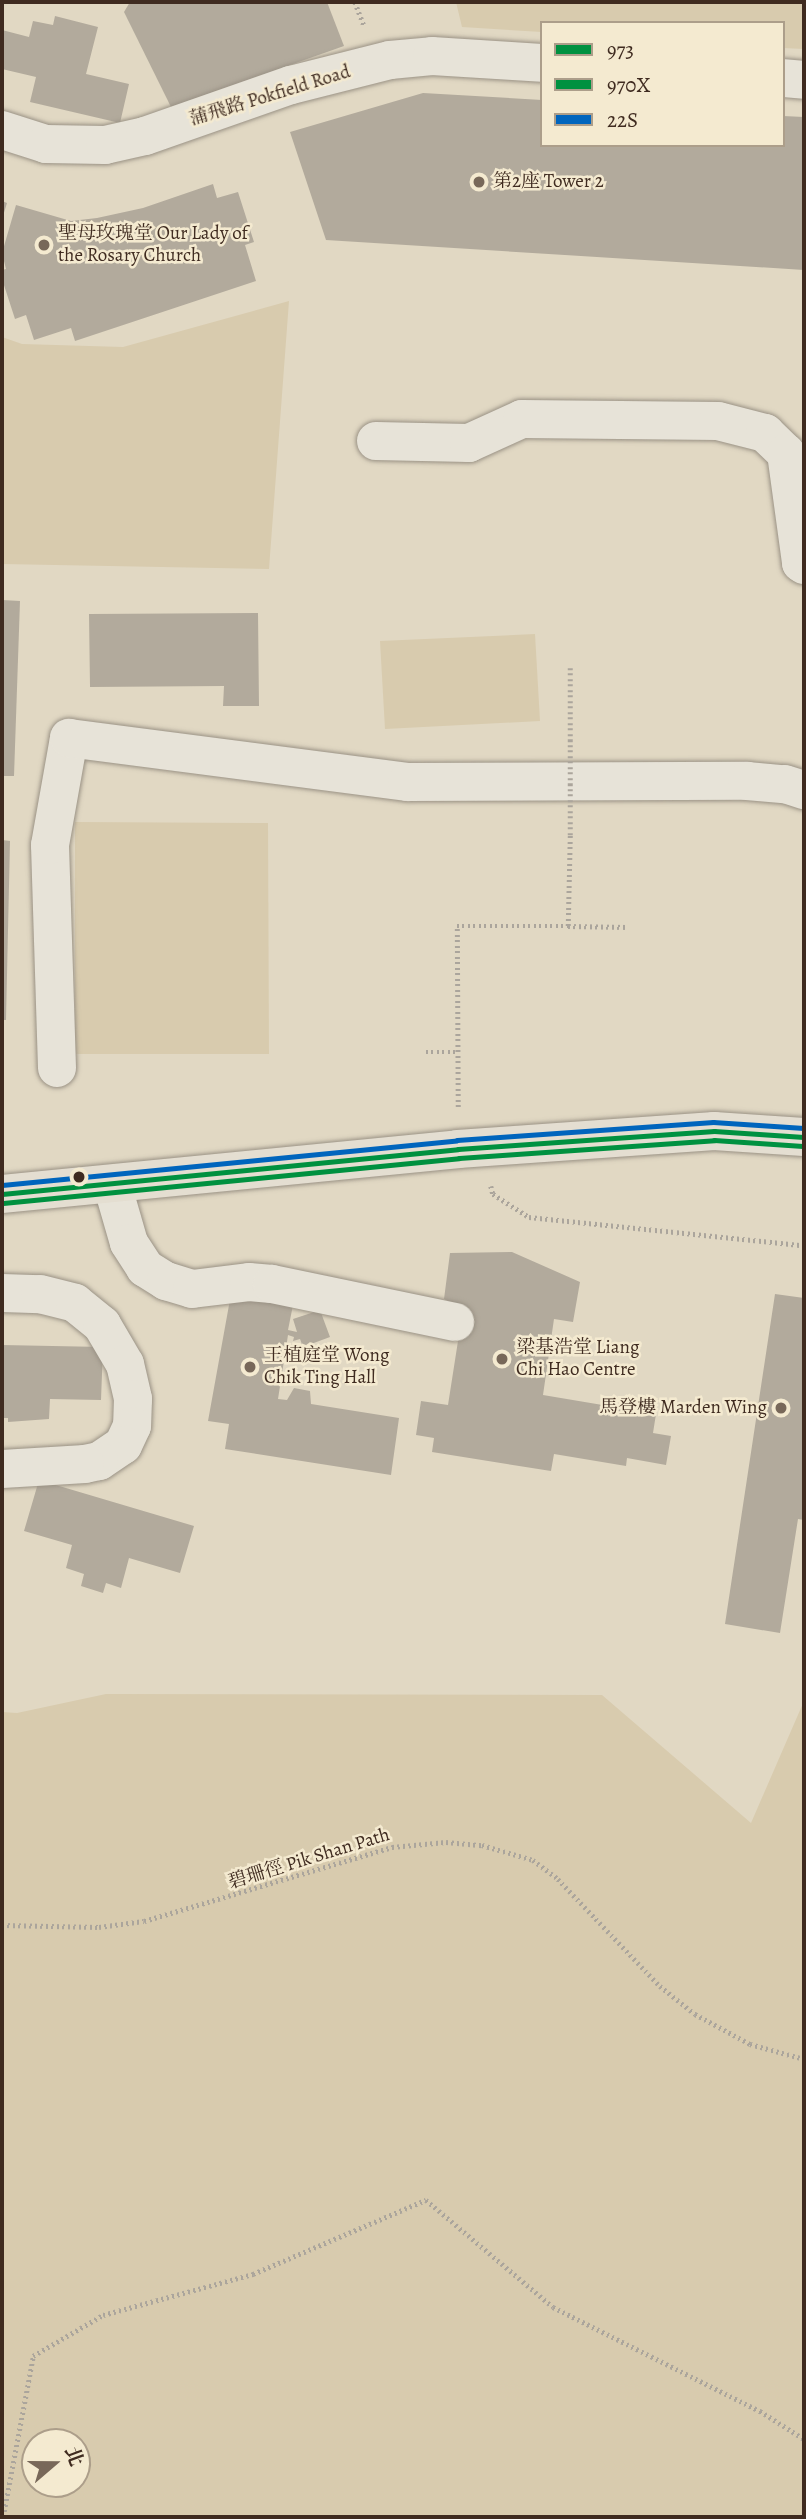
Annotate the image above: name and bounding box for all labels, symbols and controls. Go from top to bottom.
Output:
legend [540,21,785,147]
text: 973 [607,36,634,64]
street label: 蒲飛路 Pokfield Road [187,61,353,131]
text: 970X [607,71,650,99]
text: 22S [607,106,638,134]
place label: 第2座 Tower 2 [493,171,604,193]
marker: 第2座 Tower 2 [471,174,487,190]
place label: 聖母玫瑰堂 Our Lady of the Rosary Church [58,223,248,267]
marker: 聖母玫瑰堂 Our Lady of the Rosary Church [36,237,52,253]
unlabelled marker [72,1170,86,1184]
place label: 梁基浩堂 Liang Chi Hao Centre [516,1337,640,1381]
place label: 王植庭堂 Wong Chik Ting Hall [264,1345,389,1389]
marker: 梁基浩堂 Liang Chi Hao Centre [494,1351,510,1367]
marker: 王植庭堂 Wong Chik Ting Hall [242,1359,258,1375]
place label: 馬登樓 Marden Wing [599,1397,767,1419]
marker: 馬登樓 Marden Wing [773,1400,789,1416]
street label: 碧珊徑 Pik Shan Path [225,1824,393,1894]
north arrow [21,2428,91,2498]
text: 北 [58,2443,89,2470]

